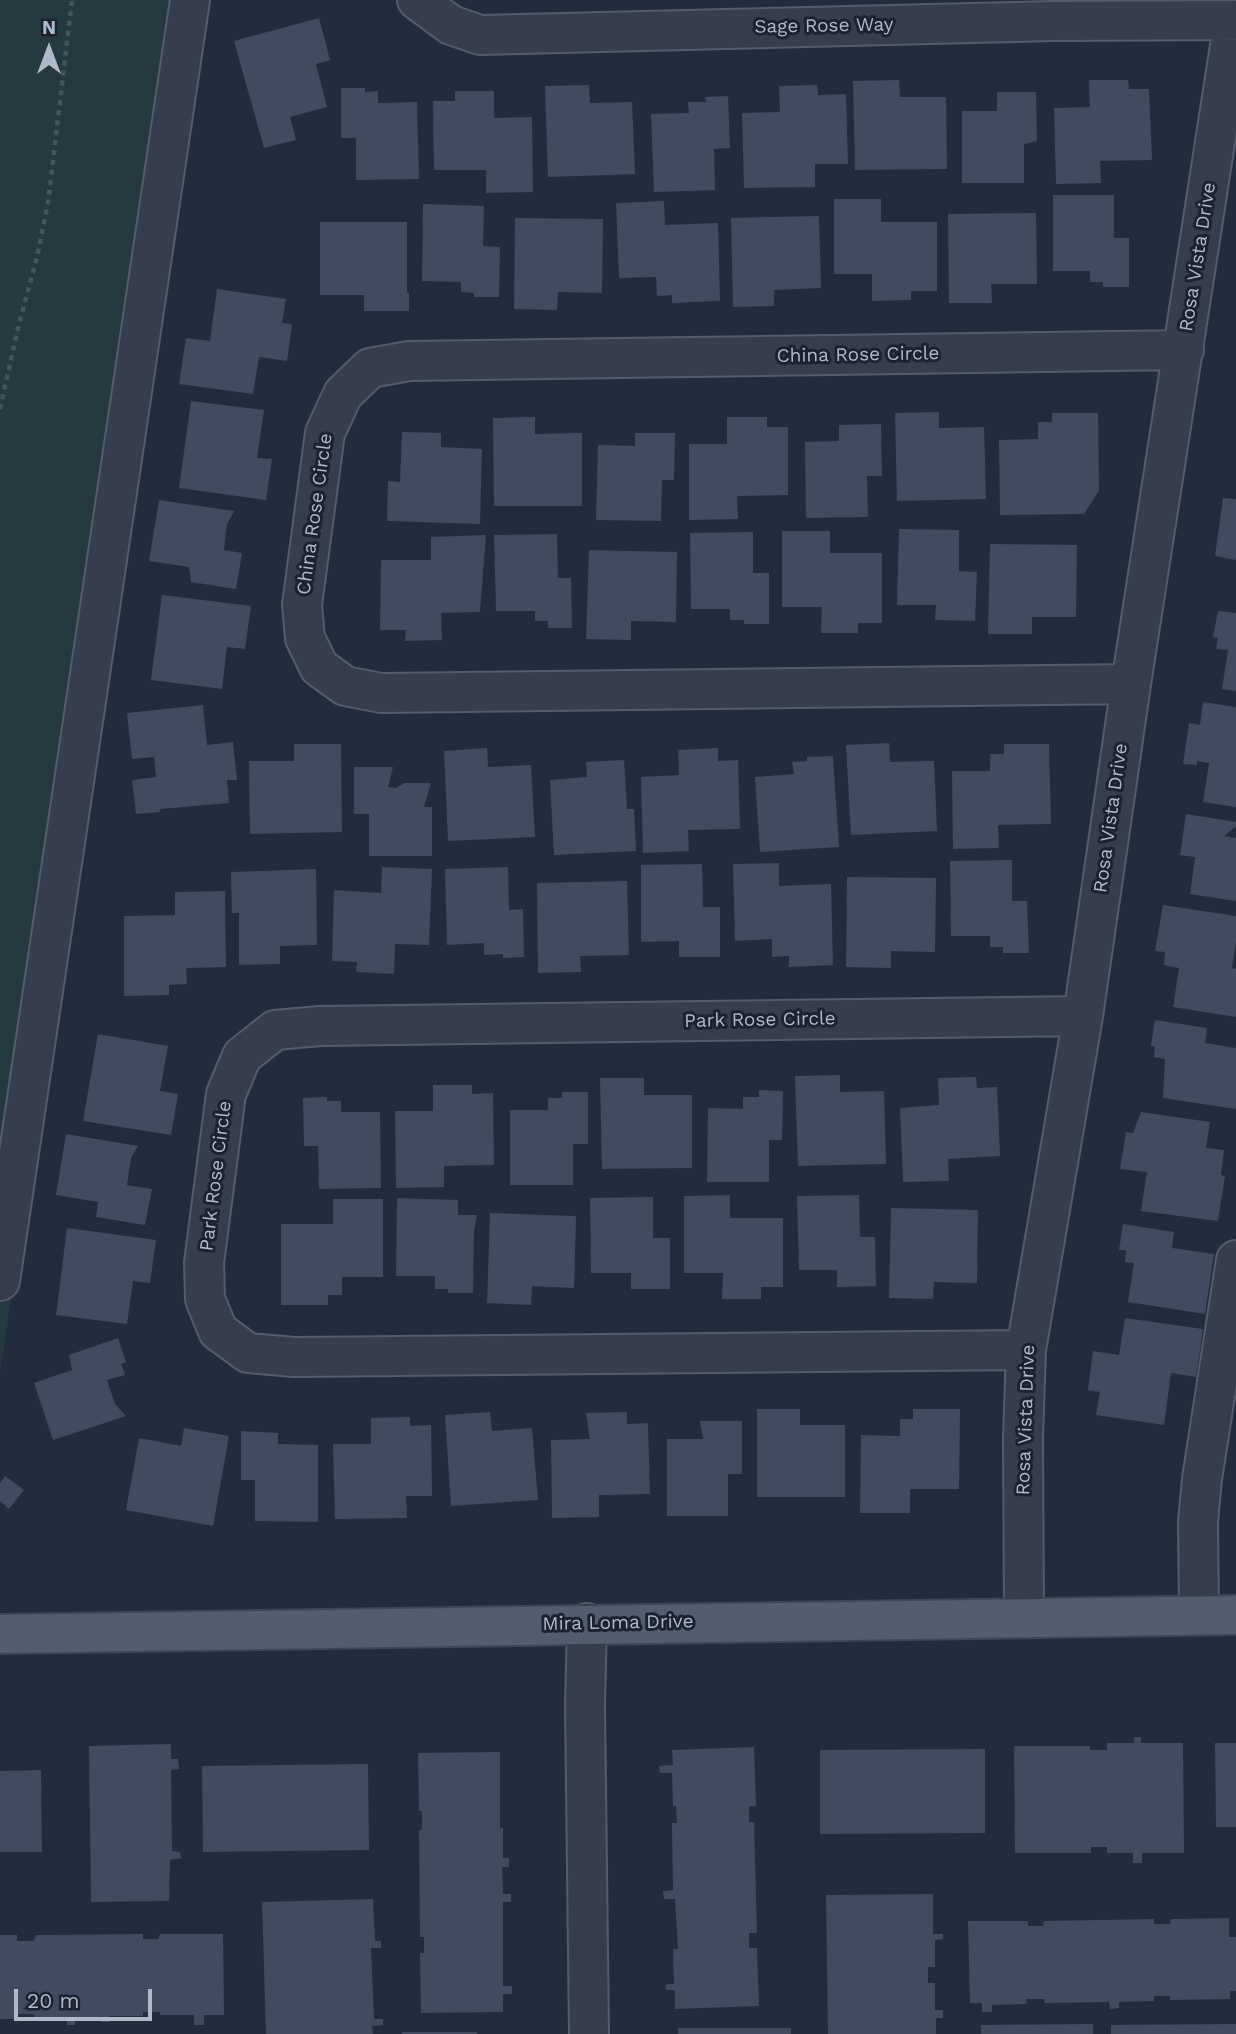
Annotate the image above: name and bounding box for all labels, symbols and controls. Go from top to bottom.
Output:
street label: Sage Rose Way [754,13,894,39]
north arrow [14,14,84,84]
text: N [42,16,56,39]
street label: Rosa Vista Drive [1175,181,1221,333]
street label: China Rose Circle [776,342,940,368]
street label: China Rose Circle [292,432,338,596]
street label: Rosa Vista Drive [1089,742,1133,894]
street label: Park Rose Circle [684,1007,836,1033]
street label: Park Rose Circle [195,1099,237,1253]
street label: Rosa Vista Drive [1012,1344,1040,1496]
street label: Mira Loma Drive [542,1610,694,1636]
scale bar [18,1974,156,2018]
text: 20 m [27,1988,79,2013]

